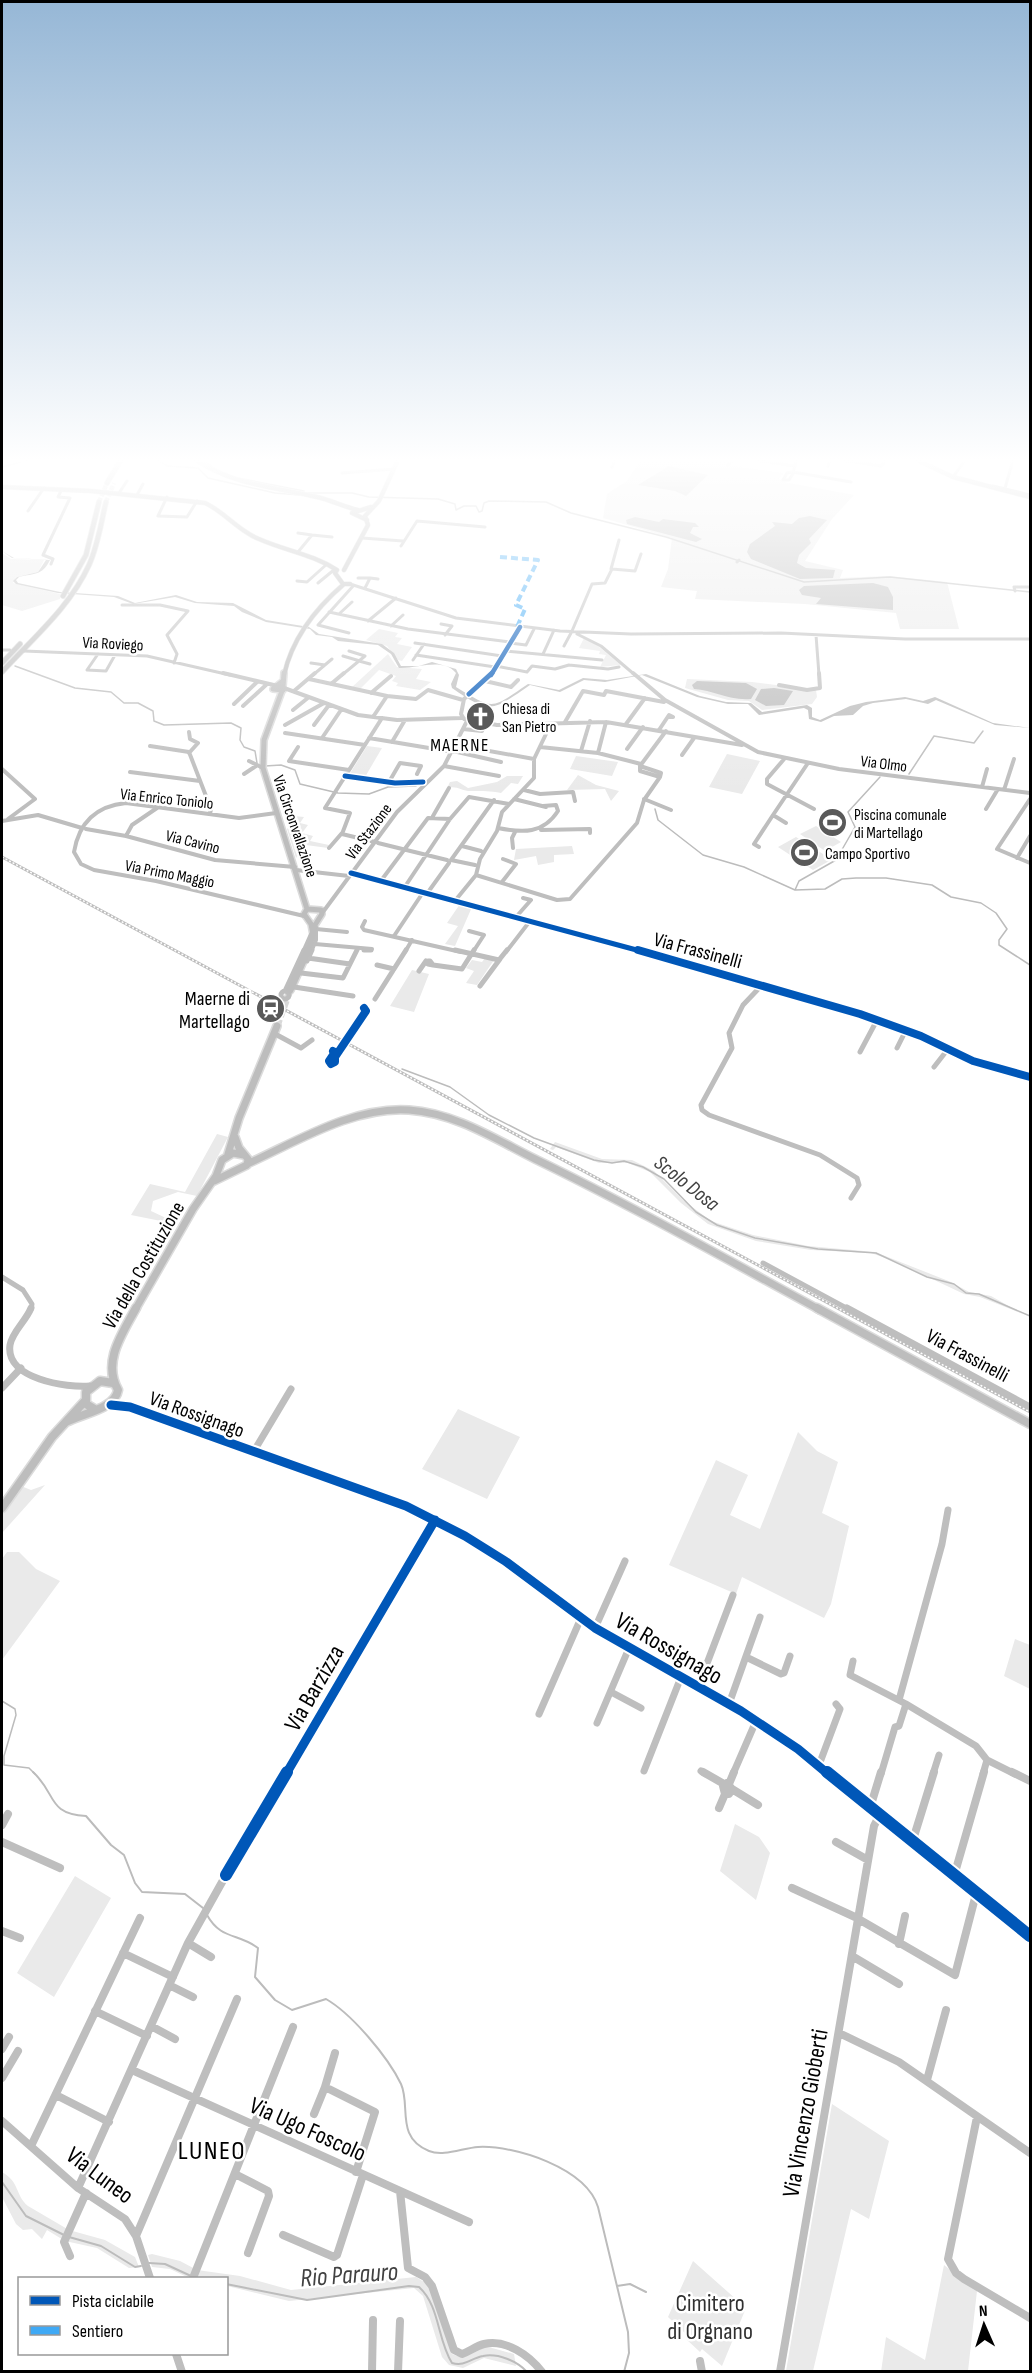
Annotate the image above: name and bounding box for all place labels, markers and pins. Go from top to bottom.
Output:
place label: Chiesa di San Pietro [502,700,556,737]
church icon: Chiesa di San Pietro [465,701,497,733]
place label: Piscina comunale di Martellago [854,806,947,843]
sports icon: Piscina comunale di Martellago [817,807,849,839]
sports icon: Campo Sportivo [788,837,820,869]
place label: Campo Sportivo [825,845,910,864]
place label: Maerne di Martellago [179,987,250,1034]
station icon: Maerne di Martellago [255,993,287,1025]

